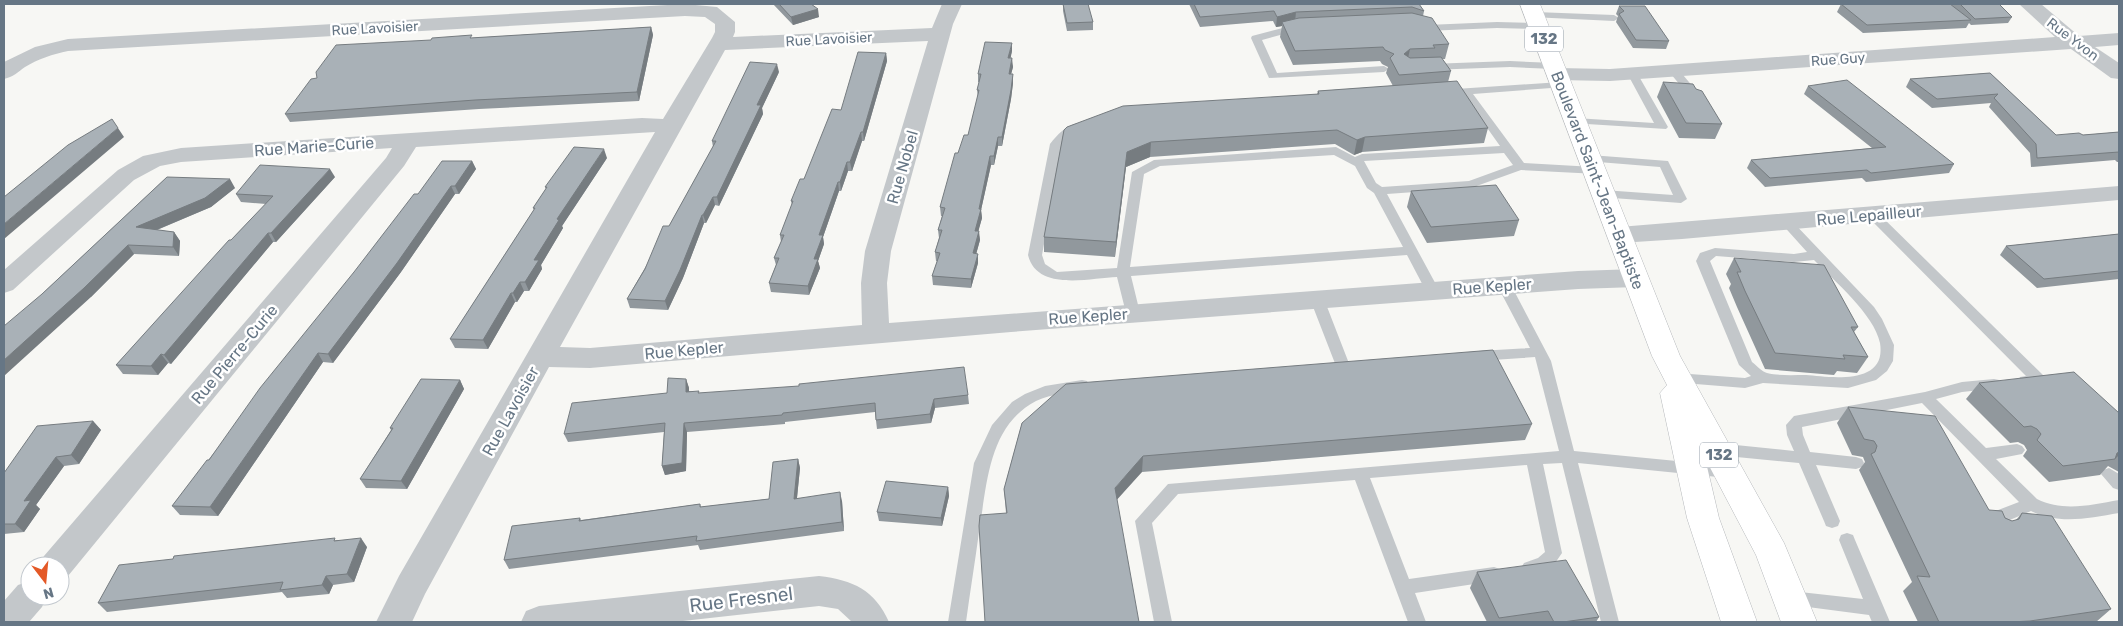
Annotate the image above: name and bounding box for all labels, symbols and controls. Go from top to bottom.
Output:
street label: Rue Yvon [2043,14,2102,64]
street label: Rue Lavoisier [331,18,420,39]
road number: 132 [1525,26,1563,52]
street label: Rue Lavoisier [785,29,874,50]
street label: Rue Guy [1810,49,1866,70]
street label: Boulevard Saint-Jean-Baptiste [1547,68,1648,292]
street label: Rue Nobel [883,128,922,206]
street label: Rue Marie-Curie [253,133,375,160]
street label: Rue Lepailleur [1816,201,1922,230]
street label: Rue Kepler [1452,274,1532,299]
street label: Rue Pierre-Curie [187,301,282,408]
street label: Rue Kepler [1048,304,1128,329]
street label: Rue Kepler [644,338,725,363]
street label: Rue Lavoisier [478,363,543,459]
road number: 132 [1700,442,1738,468]
north arrow [20,556,70,606]
street label: Rue Fresnel [688,582,794,617]
text: N [41,583,56,603]

